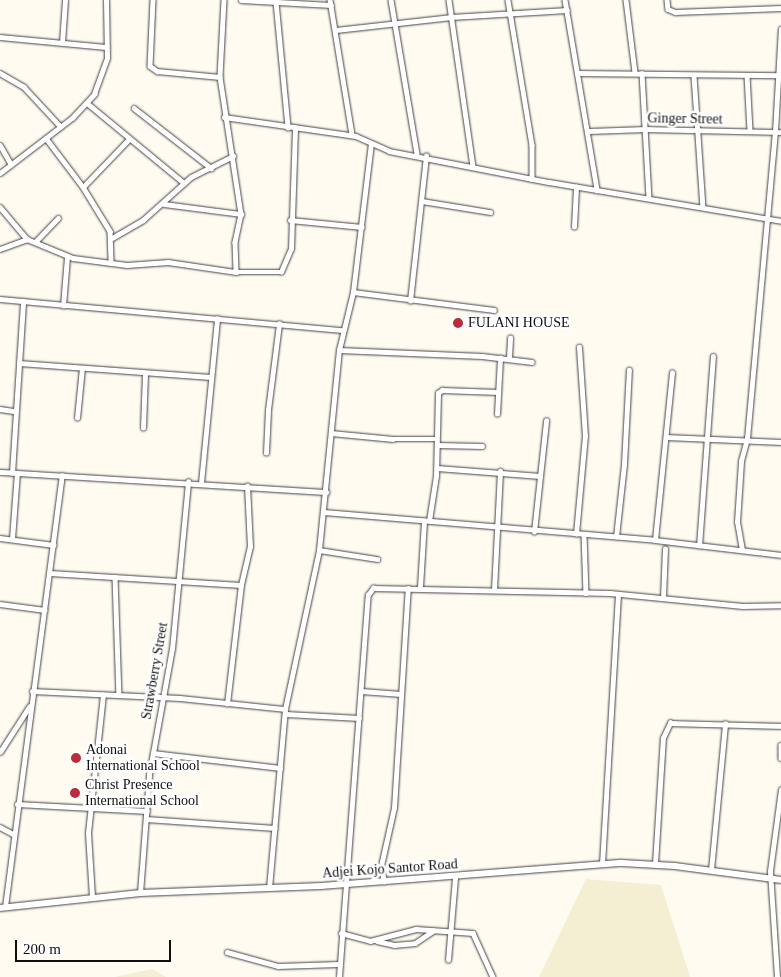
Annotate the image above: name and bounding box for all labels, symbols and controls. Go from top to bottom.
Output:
street label: Ginger Street [647,110,723,128]
place label: FULANI HOUSE [468,315,570,331]
marker: FULANI HOUSE [452,317,464,329]
street label: Strawberry Street [138,621,172,721]
place label: Adonai International School [86,742,200,774]
marker: Adonai International School [70,752,82,764]
place label: Christ Presence International School [85,777,199,810]
marker: Christ Presence International School [69,787,81,799]
street label: Adjei Kojo Santor Road [322,856,458,882]
scale bar [18,930,174,962]
text: 200 m [23,941,61,957]

